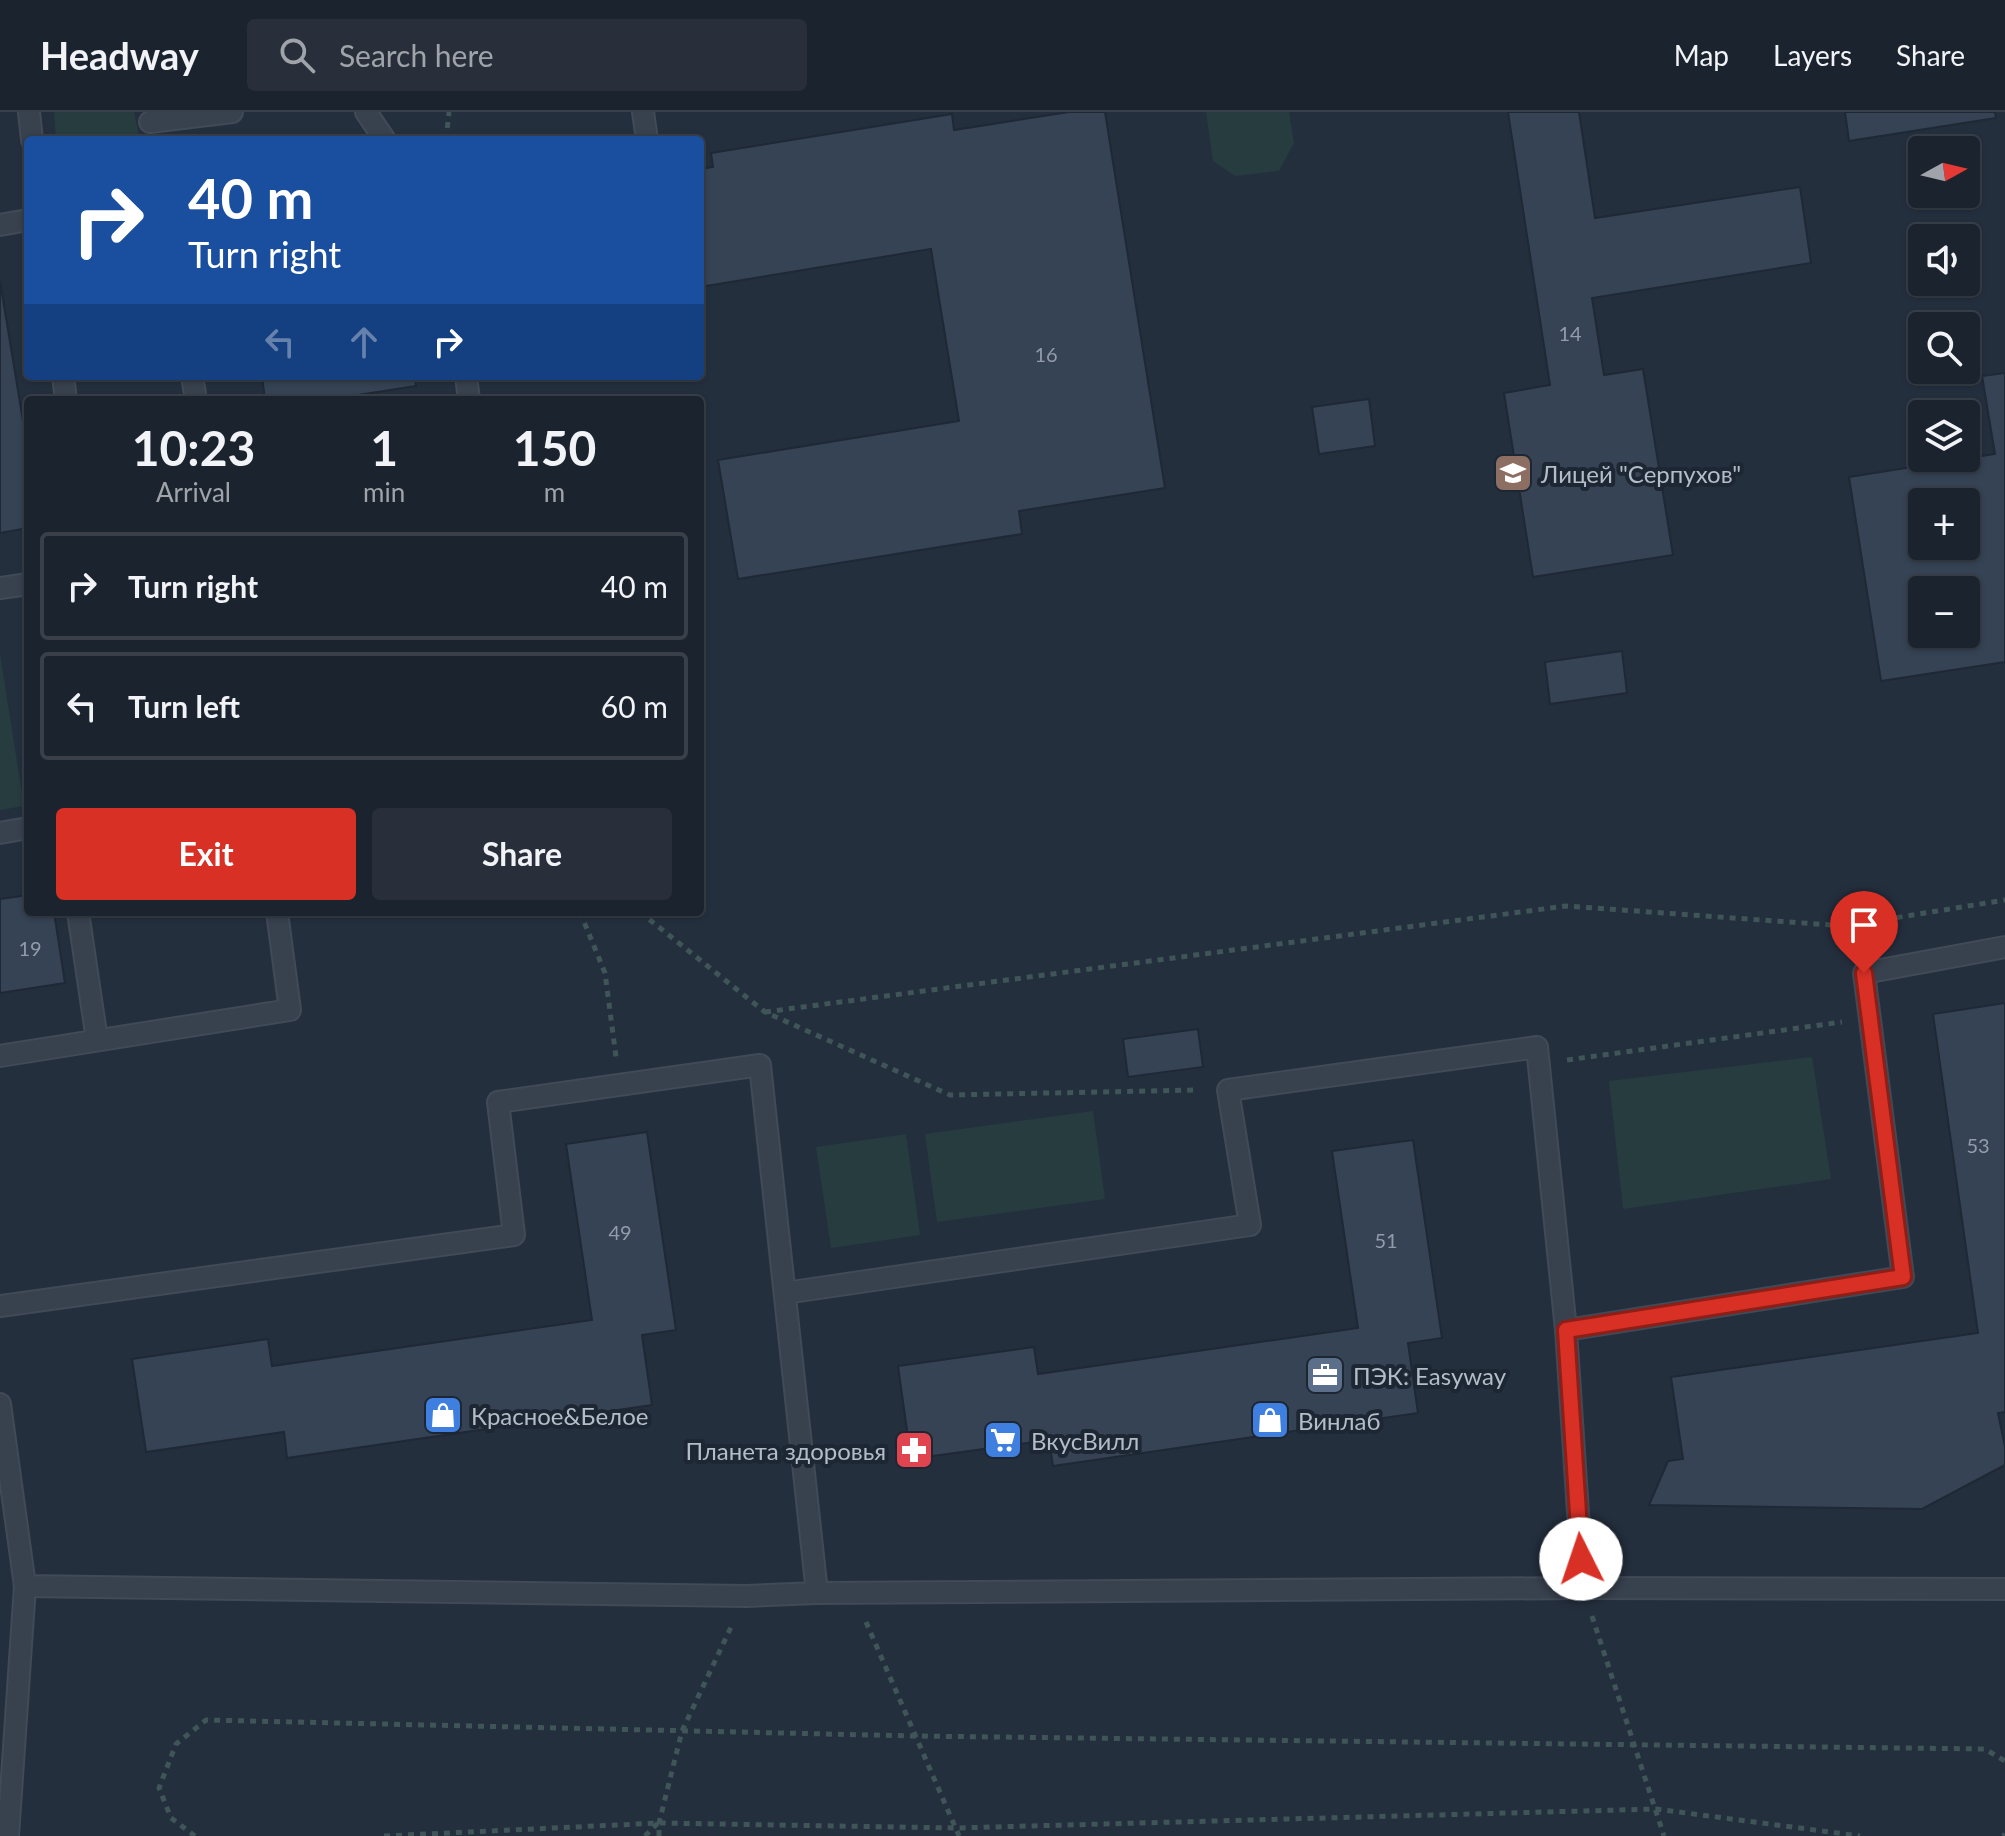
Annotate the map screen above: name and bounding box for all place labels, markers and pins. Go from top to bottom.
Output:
school or university icon: Лицей "Серпухов" [1492,452,1534,494]
place label: Лицей "Серпухов" [1540,459,1741,488]
pin [1830,891,1898,973]
office icon: ПЭК: Easyway [1304,1354,1346,1396]
place label: ПЭК: Easyway [1353,1361,1507,1390]
shop icon: Красное&Белое [422,1394,464,1436]
shop icon: Винлаб [1249,1399,1291,1441]
place label: Красное&Белое [471,1401,648,1430]
place label: Винлаб [1298,1406,1381,1435]
supermarket icon: ВкусВилл [982,1419,1024,1461]
place label: ВкусВилл [1031,1426,1139,1455]
pharmacy icon: Планета здоровья [893,1429,935,1471]
place label: Планета здоровья [685,1436,886,1465]

